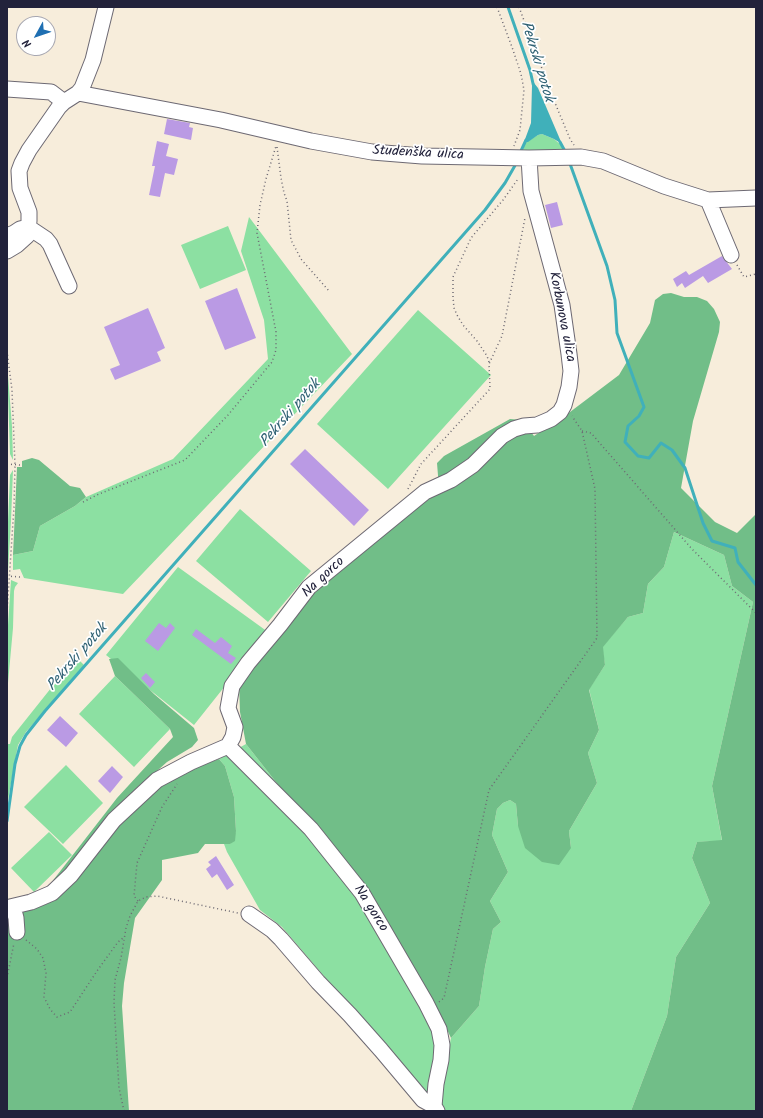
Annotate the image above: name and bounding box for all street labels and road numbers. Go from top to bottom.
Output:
street label: Studenška ulica [372,143,464,165]
street label: Korbunova ulica [544,270,578,364]
street label: Na gorco [299,554,349,602]
street label: Na gorco [349,883,391,935]

